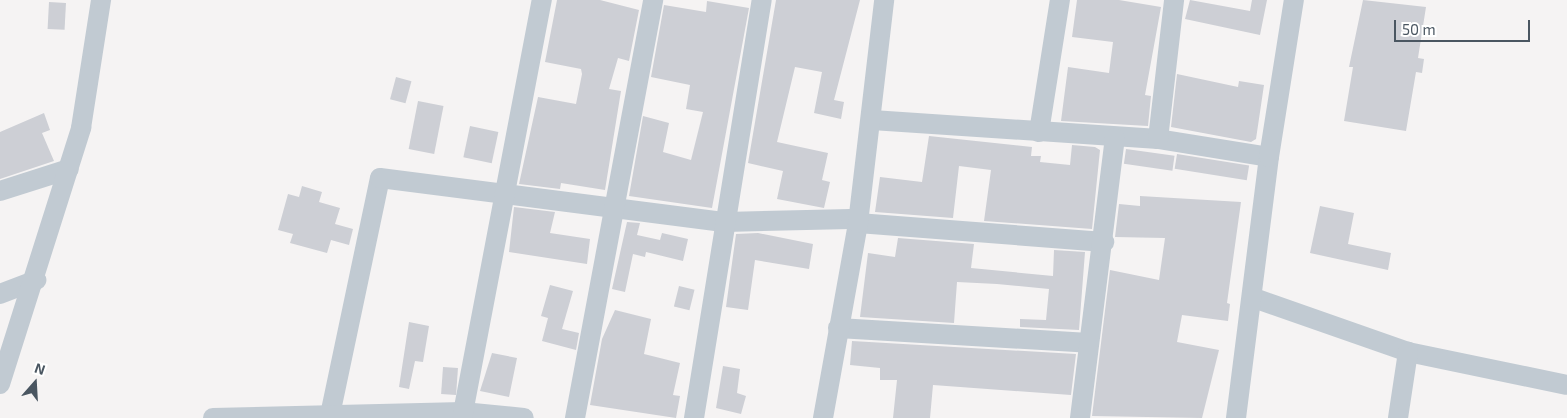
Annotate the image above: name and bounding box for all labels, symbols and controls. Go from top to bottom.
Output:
scale bar [1397,10,1533,42]
text: 50 m [1402,20,1436,38]
north arrow [10,358,60,408]
text: N [32,359,48,378]

